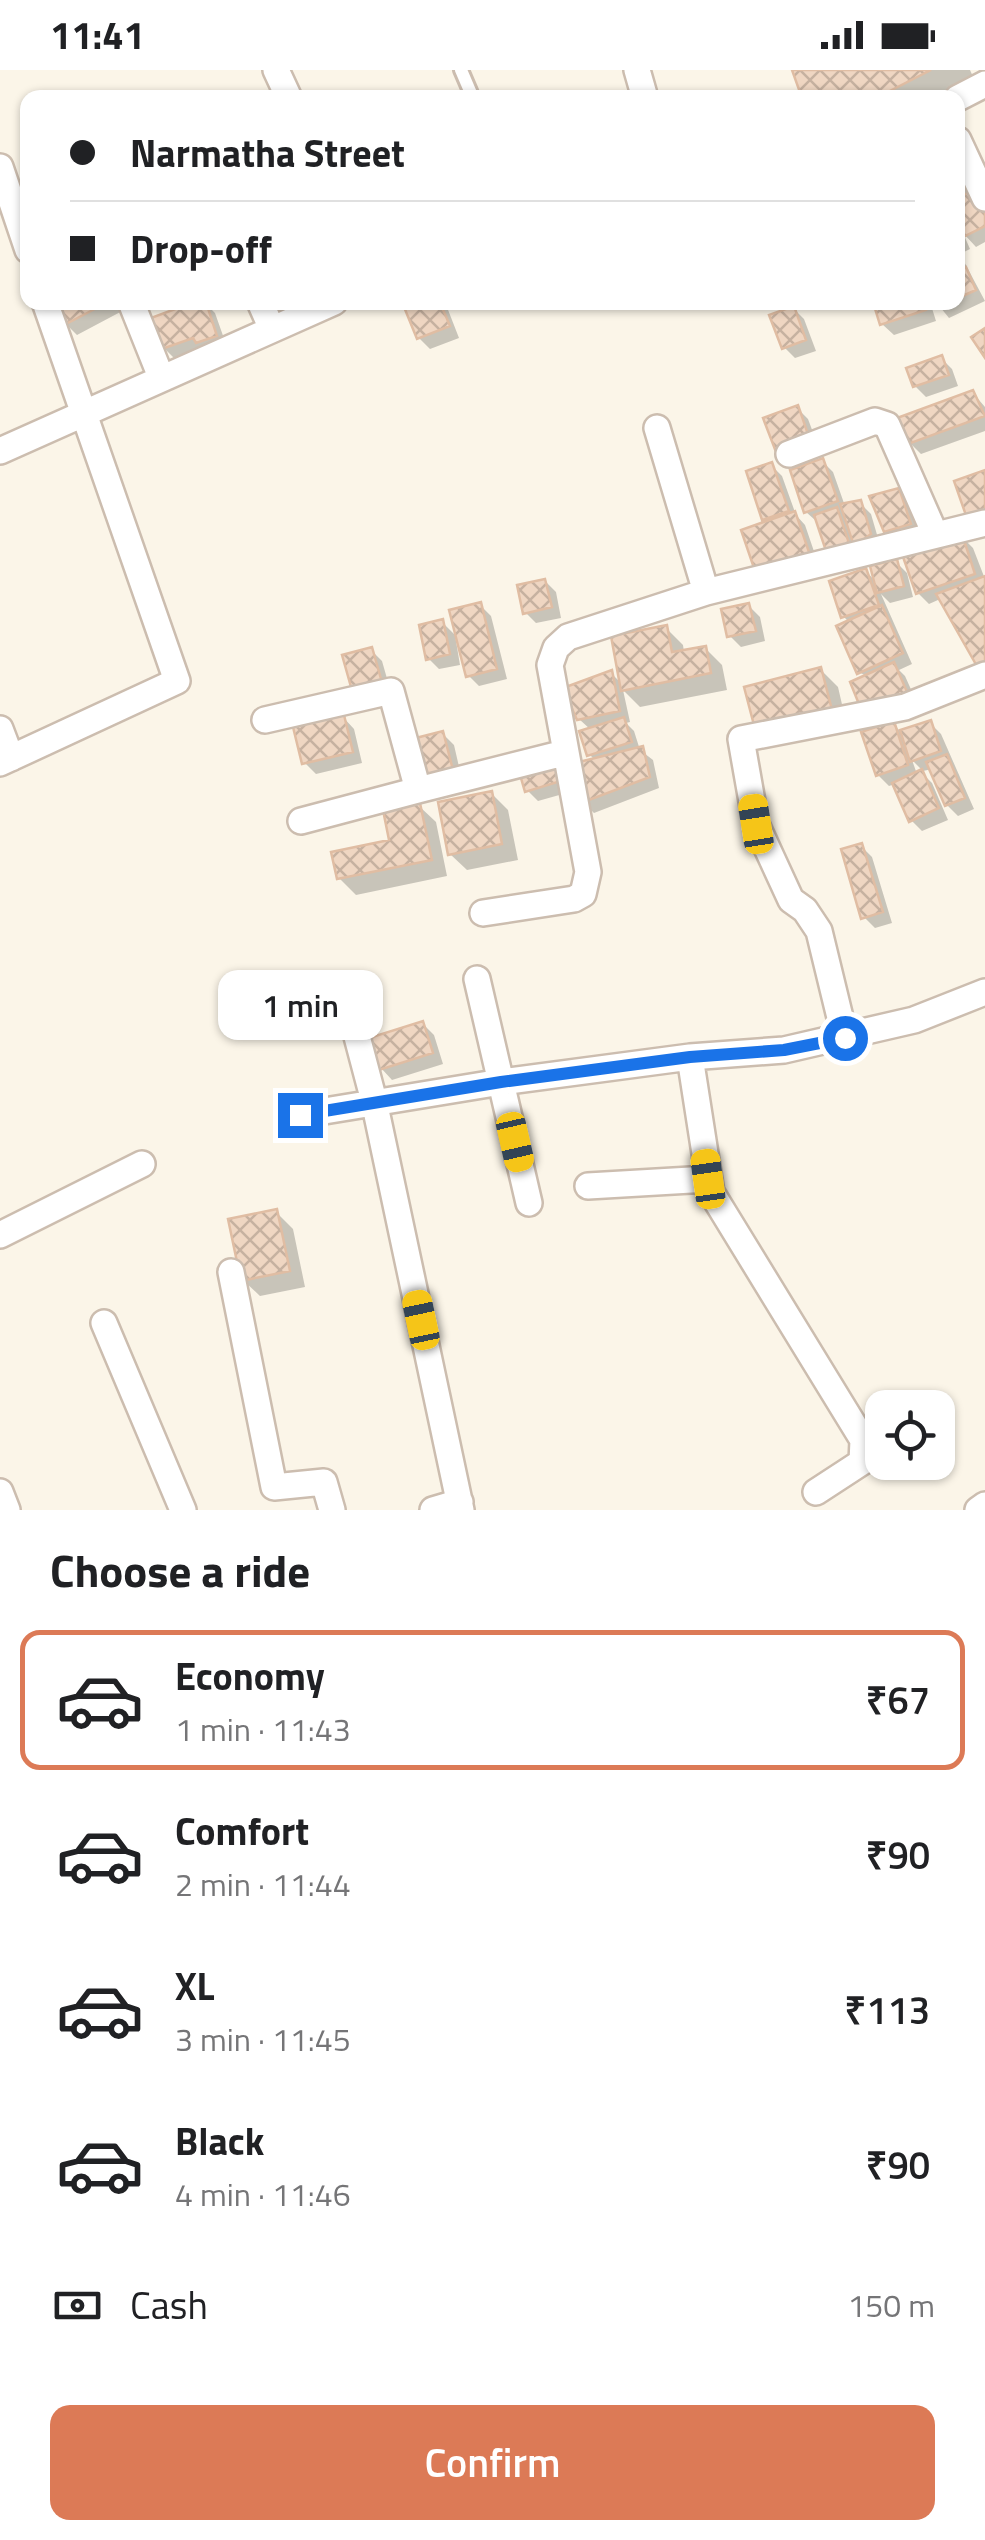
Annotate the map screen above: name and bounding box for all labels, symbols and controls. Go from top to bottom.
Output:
text: 11:41 [50,6,145,64]
text: Narmatha Street [130,124,405,182]
text: Drop-off [130,220,272,278]
car [736,792,776,856]
callout: 1 min [218,970,382,1040]
text: 1 min [262,981,339,1029]
route start [823,1016,868,1061]
route end [278,1093,323,1138]
car [494,1109,536,1175]
car [689,1147,727,1211]
car [400,1288,442,1352]
map controls [865,1390,955,1480]
button: locate [865,1390,955,1480]
text: Choose a ride [50,1536,310,1604]
text: Economy [175,1647,325,1705]
icon: car [55,1655,145,1745]
text: ₹67 [866,1671,930,1729]
text: 1 min · 11:43 [175,1705,351,1753]
text: Comfort [175,1802,309,1860]
icon: car [55,1810,145,1900]
text: ₹90 [866,1826,930,1884]
text: 2 min · 11:44 [175,1860,351,1908]
text: XL [175,1957,215,2015]
icon: car [55,1965,145,2055]
text: ₹113 [844,1981,930,2039]
text: 3 min · 11:45 [175,2015,351,2063]
text: Black [175,2112,264,2170]
icon: car [55,2120,145,2210]
text: ₹90 [866,2136,930,2194]
text: 4 min · 11:46 [175,2170,351,2218]
text: Cash [130,2276,208,2334]
icon: cash [50,2278,105,2333]
text: 150 m [847,2281,935,2329]
button: Confirm [50,2405,935,2520]

